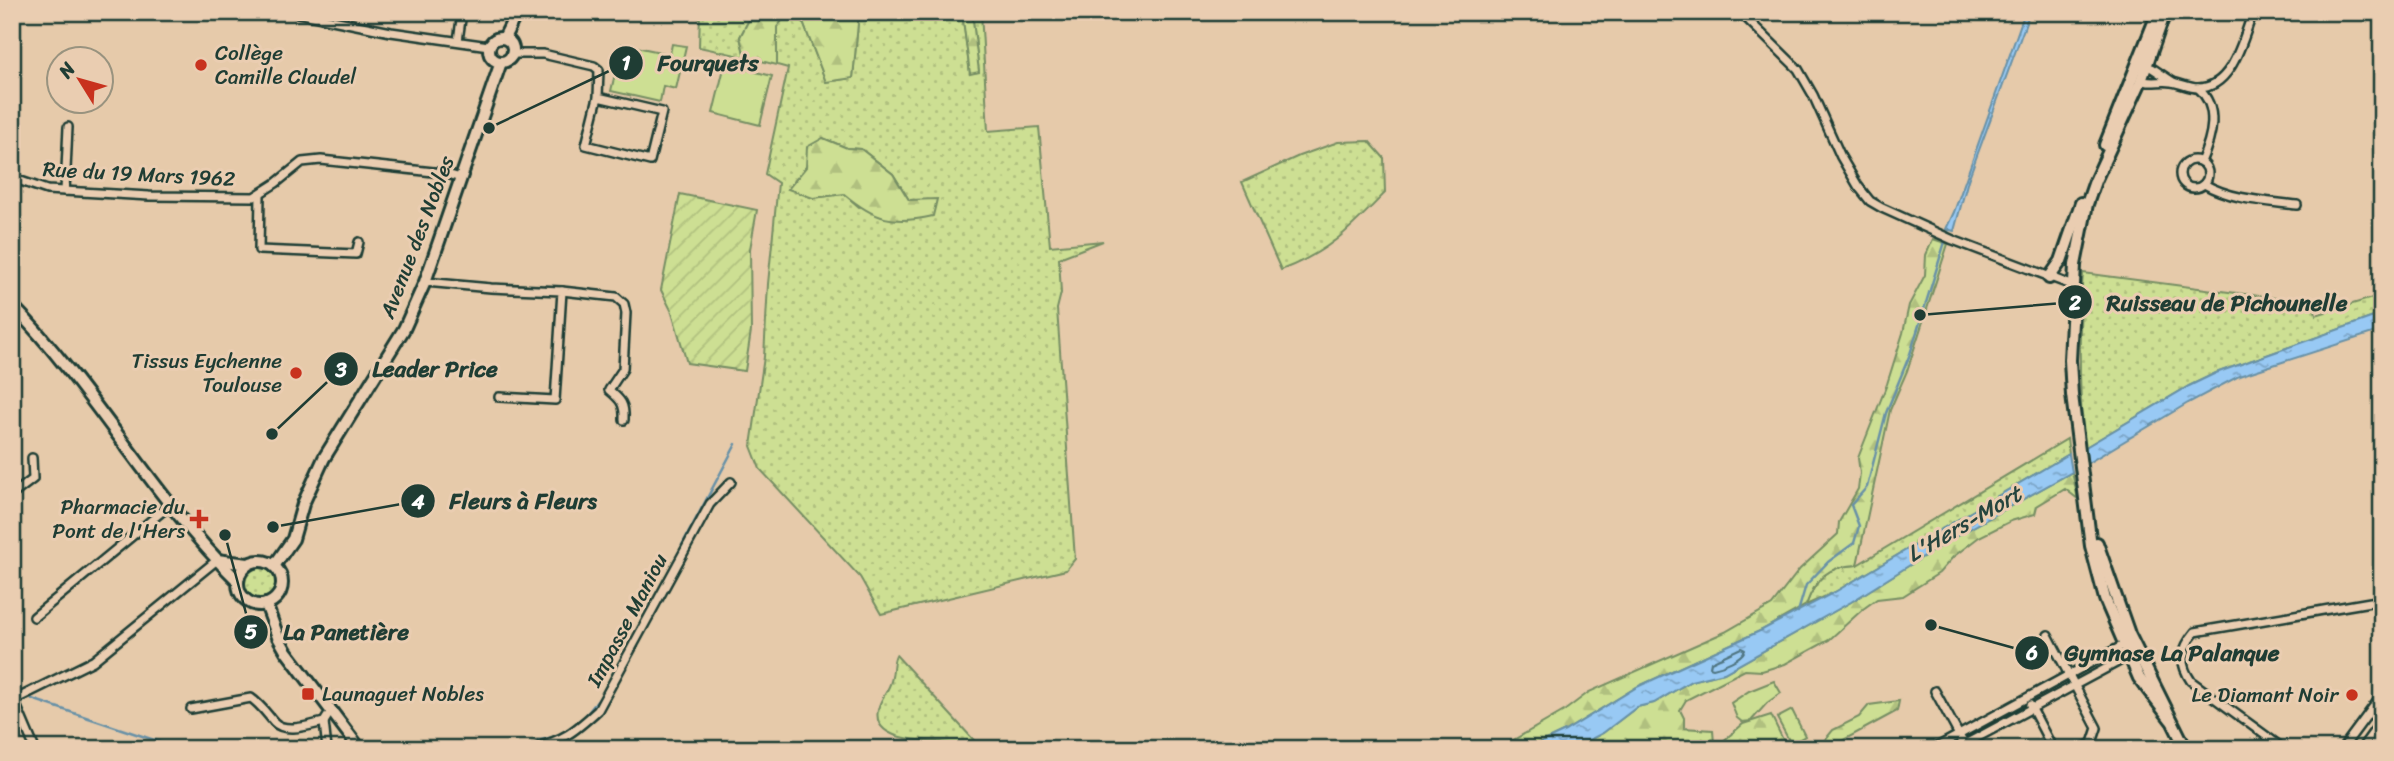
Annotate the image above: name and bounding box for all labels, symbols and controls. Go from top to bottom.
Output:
place label: Collège Camille Claudel [215,34,357,96]
callout: Fourquets [608,41,772,85]
text: Fourquets [656,43,760,84]
text: 1 [621,44,631,82]
north arrow [46,46,116,116]
text: N [49,54,84,86]
marker: Collège Camille Claudel [193,57,209,73]
street label: Rue du 19 Mars 1962 [42,150,236,198]
street label: Avenue des Nobles [368,150,466,325]
callout: Ruisseau de Pichounelle [2057,280,2362,324]
text: Ruisseau de Pichounelle [2105,283,2348,324]
text: 2 [2068,284,2081,322]
place label: Tissus Eychenne Toulouse [132,342,282,404]
callout: Leader Price [323,347,512,391]
text: Leader Price [372,349,498,390]
text: 3 [334,351,347,389]
marker: Tissus Eychenne Toulouse [288,365,304,381]
water label: L'Hers-Mort [1898,473,2032,574]
callout: Fleurs à Fleurs [400,479,611,523]
text: Fleurs à Fleurs [448,481,597,522]
text: 4 [410,483,425,521]
place label: Pharmacie du Pont de l'Hers [52,488,186,550]
marker: Pharmacie du Pont de l'Hers [191,511,207,527]
street label: Impasse Maniou [575,546,678,695]
callout: La Panetière [233,610,424,654]
text: La Panetière [283,612,409,653]
text: 5 [245,613,258,651]
callout: Gymnase La Palanque [2015,631,2294,675]
text: Gymnase La Palanque [2063,633,2280,674]
text: 6 [2025,634,2038,672]
place label: Launaguet Nobles [322,675,484,713]
place label: Le Diamant Noir [2192,676,2339,714]
marker: Launaguet Nobles [300,686,316,702]
marker: Le Diamant Noir [2344,687,2360,703]

